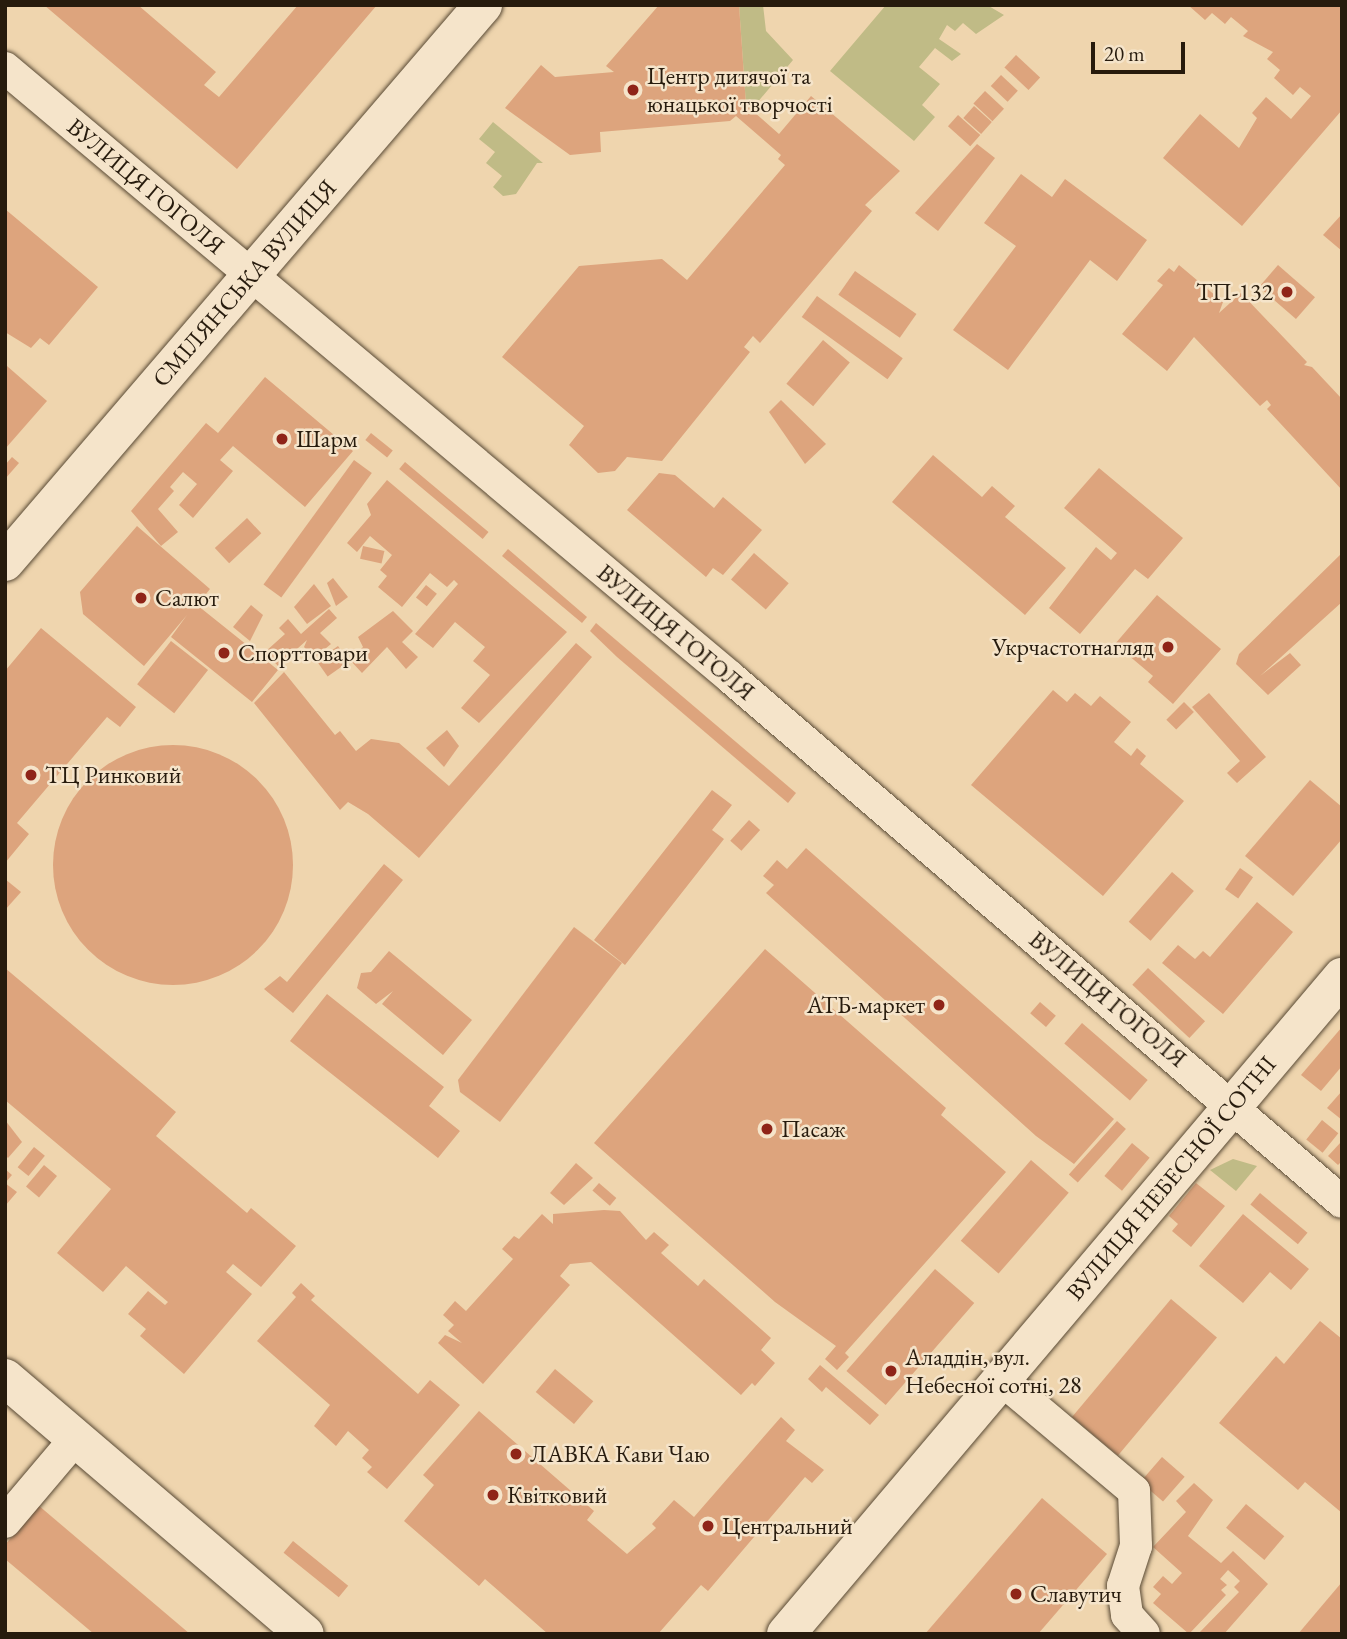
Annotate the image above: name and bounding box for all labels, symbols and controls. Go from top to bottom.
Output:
scale bar [1095,28,1190,72]
text: 20 m [1104,40,1145,67]
place label: Центр дитячої та юнацької творчості [647,62,833,118]
marker: Центр дитячої та юнацької творчості [625,82,641,98]
street label: ВУЛИЦЯ ГОГОЛЯ [62,112,230,260]
street label: СМІЛЯНСЬКА ВУЛИЦЯ [146,173,342,393]
place label: ТП-132 [1196,278,1273,306]
marker: ТП-132 [1279,284,1295,300]
place label: Шарм [296,425,358,453]
marker: Шарм [274,431,290,447]
street label: ВУЛИЦЯ ГОГОЛЯ [592,558,760,706]
place label: Салют [155,584,219,612]
marker: Салют [133,590,149,606]
place label: Укрчастотнагляд [992,633,1154,661]
place label: Спорттовари [238,639,368,667]
marker: Укрчастотнагляд [1160,639,1176,655]
marker: Спорттовари [216,645,232,661]
place label: ТЦ Ринковий [45,761,181,789]
marker: ТЦ Ринковий [23,767,39,783]
street label: ВУЛИЦЯ ГОГОЛЯ [1024,925,1192,1073]
place label: АТБ-маркет [807,991,925,1019]
marker: АТБ-маркет [931,997,947,1013]
street label: ВУЛИЦЯ НЕБЕСНОЇ СОТНІ [1060,1050,1282,1306]
place label: Пасаж [781,1115,846,1143]
marker: Пасаж [759,1121,775,1137]
place label: Аладдін, вул. Небесної сотні, 28 [905,1343,1081,1399]
marker: Аладдін, вул. Небесної сотні, 28 [883,1363,899,1379]
place label: ЛАВКА Кави Чаю [530,1440,710,1468]
marker: ЛАВКА Кави Чаю [508,1446,524,1462]
place label: Квітковий [507,1481,607,1509]
marker: Квітковий [485,1487,501,1503]
place label: Центральний [722,1512,853,1540]
marker: Центральний [700,1518,716,1534]
place label: Славутич [1030,1580,1122,1608]
marker: Славутич [1008,1586,1024,1602]

